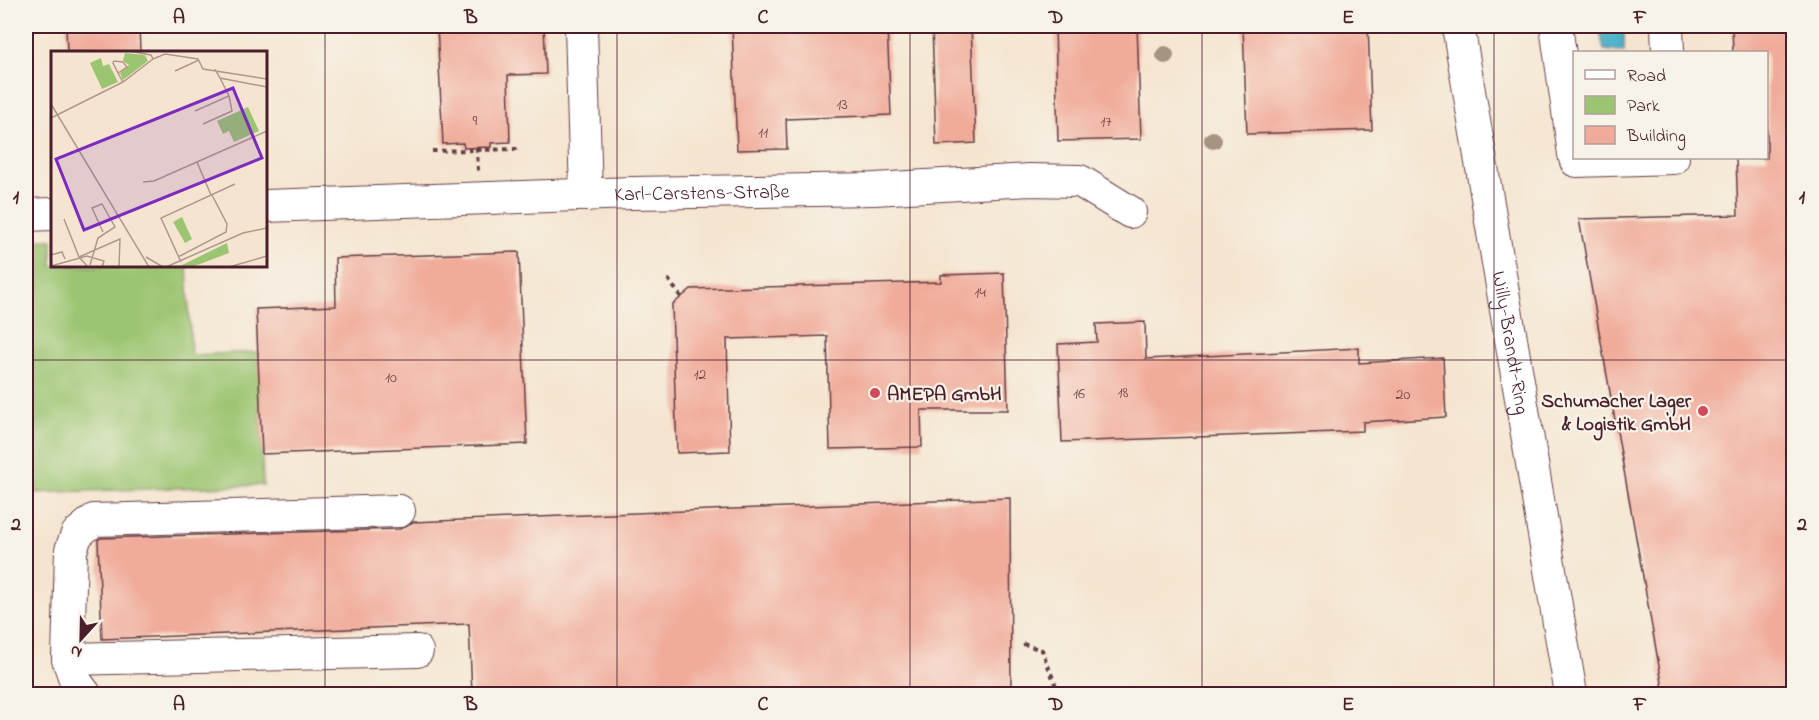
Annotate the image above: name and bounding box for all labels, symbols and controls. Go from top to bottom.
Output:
text: A [173,4,185,33]
text: B [463,4,478,33]
text: C [758,4,769,33]
text: D [1048,4,1063,33]
text: E [1342,4,1354,33]
text: F [1633,4,1647,33]
inset map [51,51,267,267]
legend [1573,51,1768,159]
text: Road [1627,64,1666,90]
house number: 13 [836,93,848,117]
text: Park [1627,94,1660,120]
house number: 9 [473,109,478,133]
house number: 17 [1100,110,1112,134]
house number: 11 [758,121,768,145]
text: Building [1626,124,1686,151]
street label: Karl-Carstens-Straße [614,178,790,211]
text: 1 [13,184,20,213]
text: 1 [1799,184,1806,213]
street label: Willy-Brandt-Ring [1483,269,1535,417]
house number: 14 [974,281,986,305]
house number: 12 [693,363,707,387]
house number: 10 [385,366,397,390]
place label: AMEPA GmbH [887,381,1002,410]
house number: 18 [1117,381,1129,405]
house number: 16 [1073,382,1085,406]
house number: 20 [1396,383,1411,407]
marker: AMEPA GmbH [868,386,882,400]
place label: Schumacher Lager & Logistik GmbH [1541,388,1692,441]
marker: Schumacher Lager & Logistik GmbH [1696,404,1710,418]
text: 2 [10,511,21,540]
text: 2 [1796,511,1807,540]
north arrow [51,609,111,669]
text: N [66,638,86,664]
text: A [173,691,185,720]
text: B [463,691,478,720]
text: C [758,691,769,720]
text: D [1048,691,1063,720]
text: E [1342,691,1354,720]
text: F [1633,691,1647,720]

